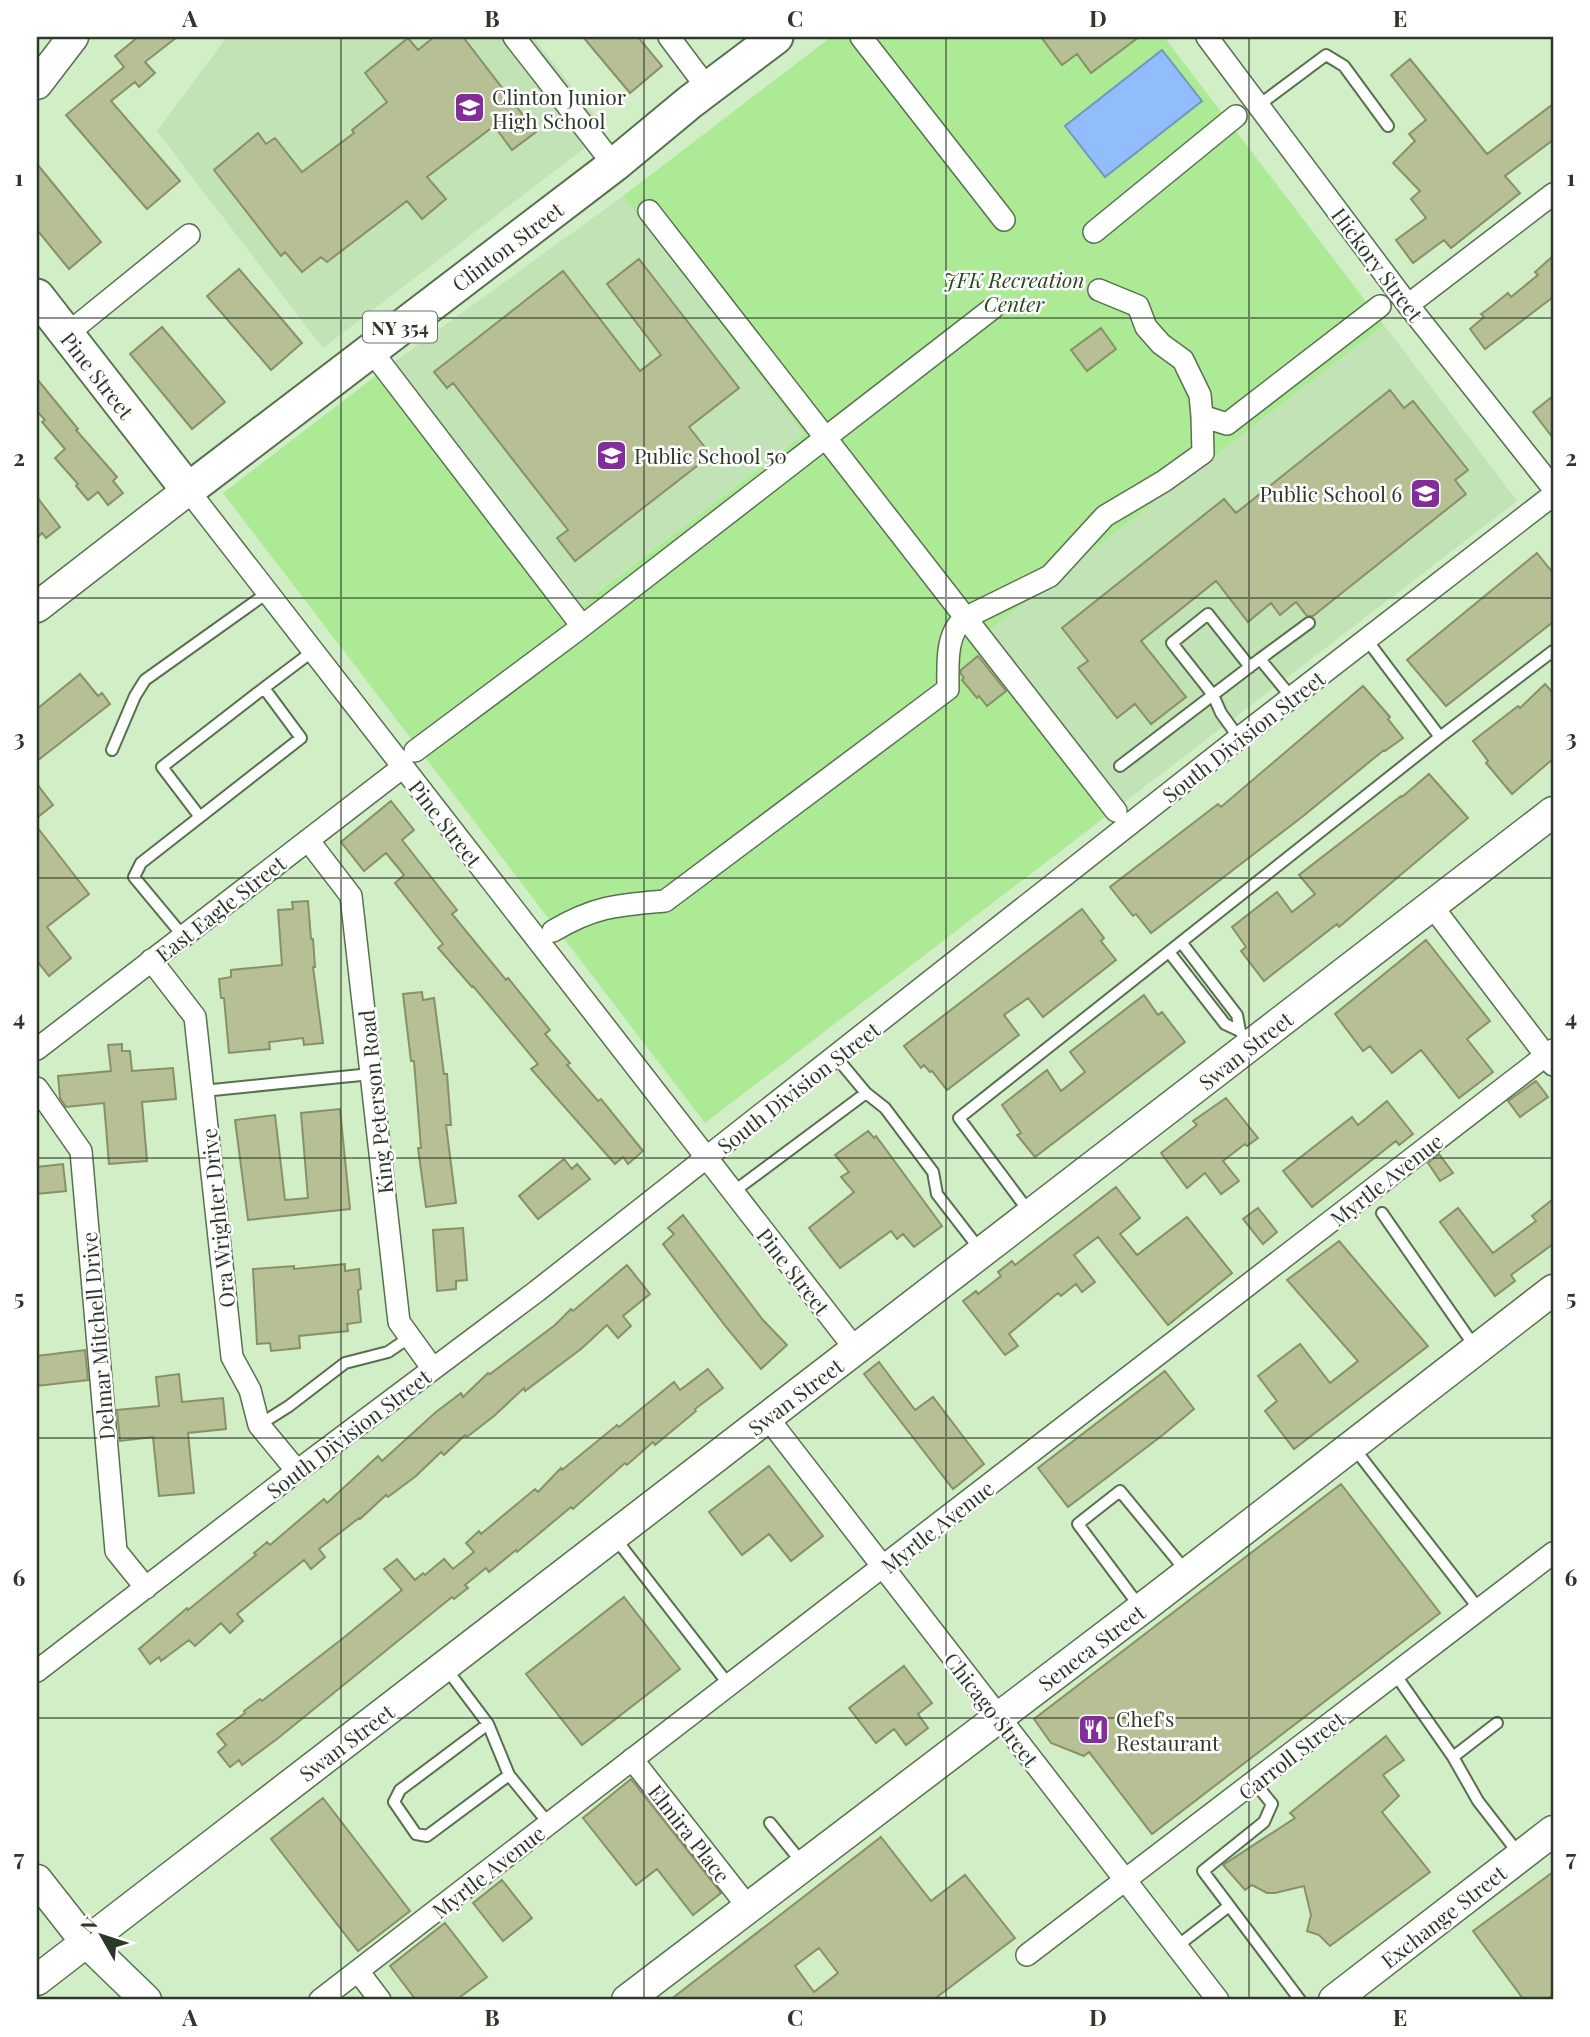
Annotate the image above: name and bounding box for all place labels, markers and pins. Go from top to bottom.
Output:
place label: Clinton Junior High School [492,82,627,134]
school or university icon: Clinton Junior High School [452,91,486,125]
school or university icon: Public School 50 [594,438,628,472]
place label: Public School 50 [634,441,787,469]
school or university icon: Public School 6 [1408,476,1442,510]
place label: Public School 6 [1260,479,1402,507]
place label: Chef's Restaurant [1116,1704,1220,1756]
restaurant icon: Chef's Restaurant [1076,1713,1110,1747]

